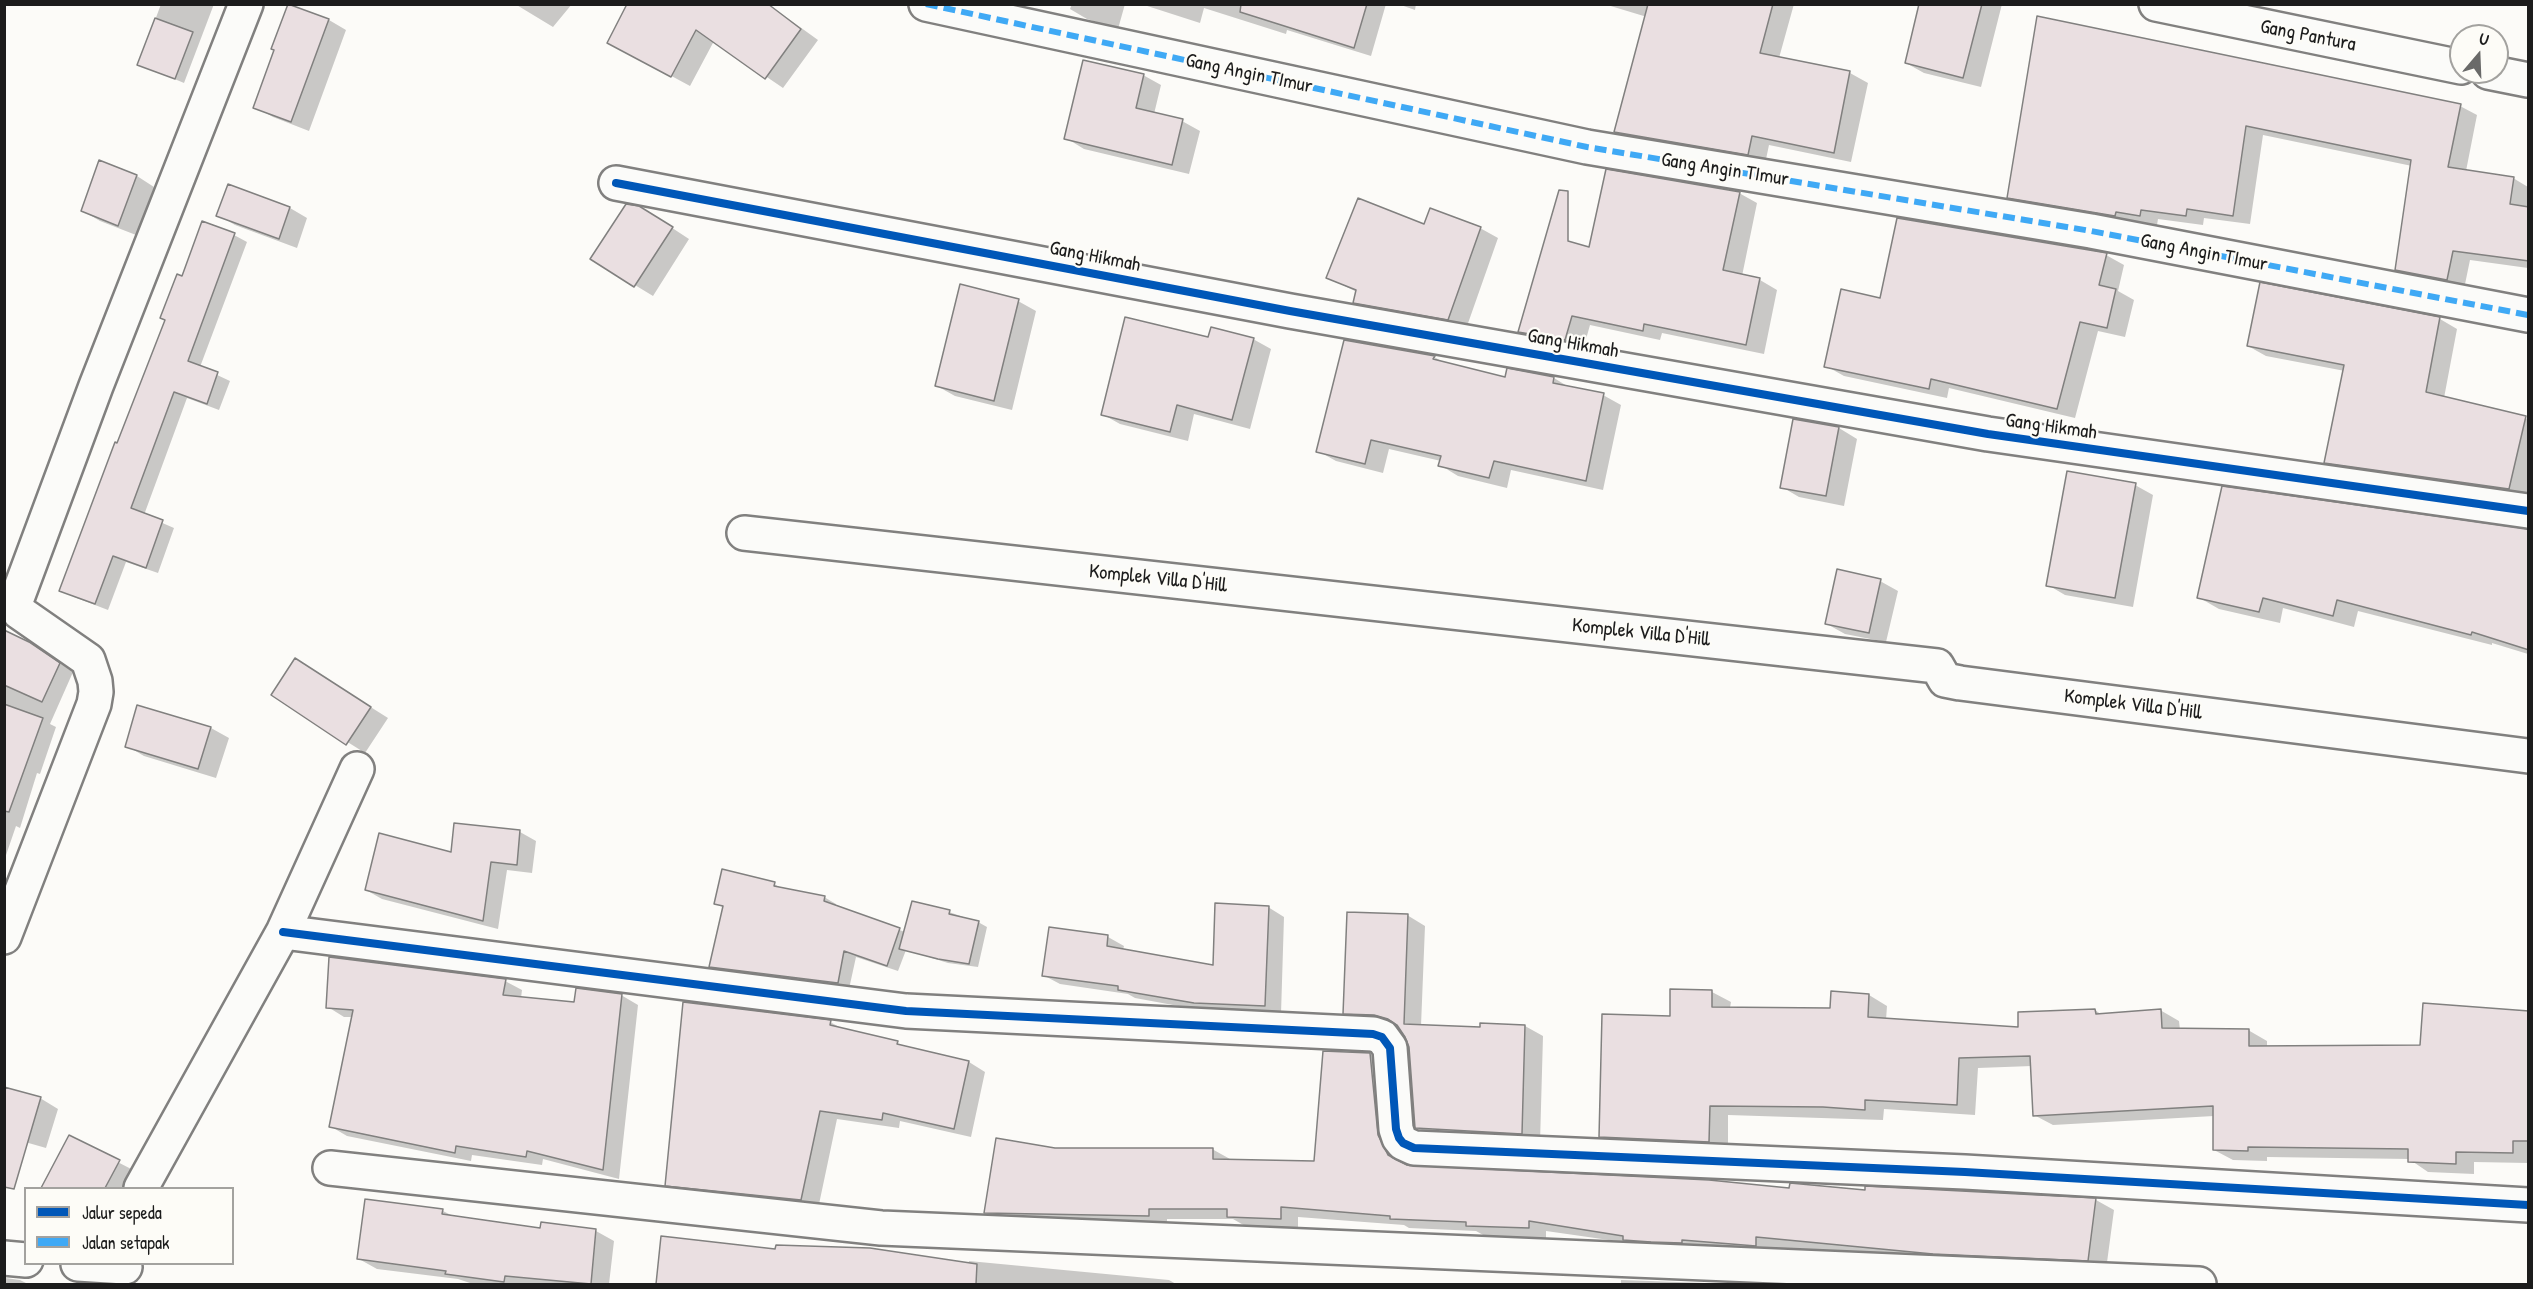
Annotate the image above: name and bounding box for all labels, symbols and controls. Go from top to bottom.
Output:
street label: Gang Pantura [2258,15,2358,57]
north arrow [2449,24,2509,84]
text: U [2476,27,2492,51]
street label: Gang Angin TImur [1183,49,1315,99]
street label: Gang Angin TImur [1659,148,1791,192]
street label: Gang Angin TImur [2138,229,2270,277]
street label: Gang Hikmah [1048,236,1142,278]
street label: Gang Hikmah [1526,324,1620,364]
street label: Gang Hikmah [2004,409,2098,445]
street label: Komplek Villa D'Hill [1088,560,1228,598]
street label: Komplek Villa D'Hill [1571,614,1711,652]
street label: Komplek Villa D'Hill [2063,685,2203,725]
legend [24,1187,234,1265]
text: Jalur sepeda [82,1200,162,1225]
text: Jalan setapak [82,1230,169,1255]

